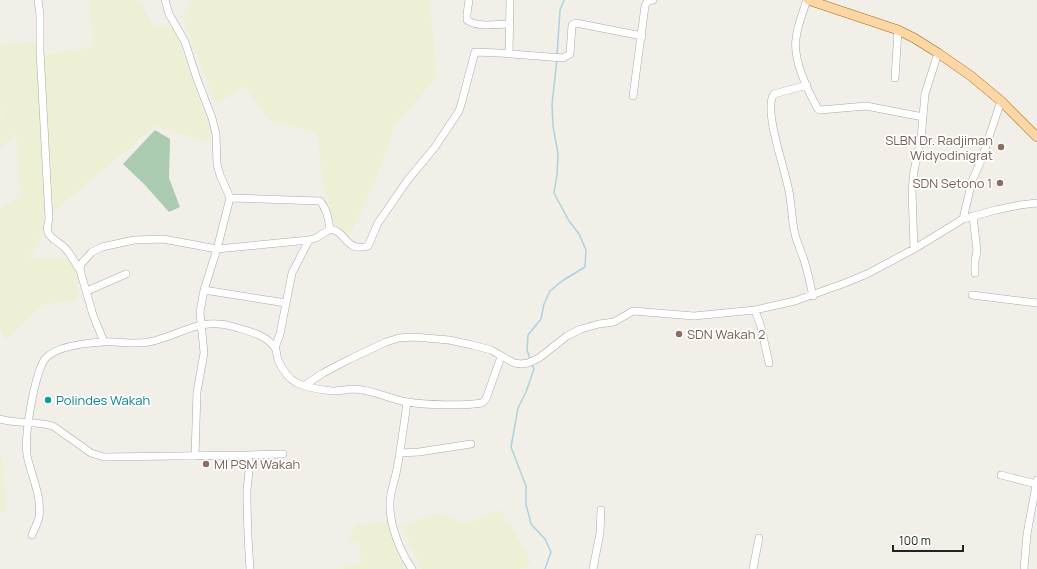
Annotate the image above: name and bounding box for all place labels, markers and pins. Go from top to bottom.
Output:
place label: SLBN Dr. Radjiman Widyodinigrat [885,131,993,164]
marker: SLBN Dr. Radjiman Widyodinigrat [996,142,1006,152]
place label: SDN Setono 1 [912,174,992,192]
marker: SDN Setono 1 [995,178,1005,188]
place label: SDN Wakah 2 [687,325,765,343]
marker: SDN Wakah 2 [674,329,684,339]
place label: Polindes Wakah [56,391,150,409]
marker: Polindes Wakah [43,395,53,405]
place label: MI PSM Wakah [214,455,300,473]
marker: MI PSM Wakah [201,459,211,469]

